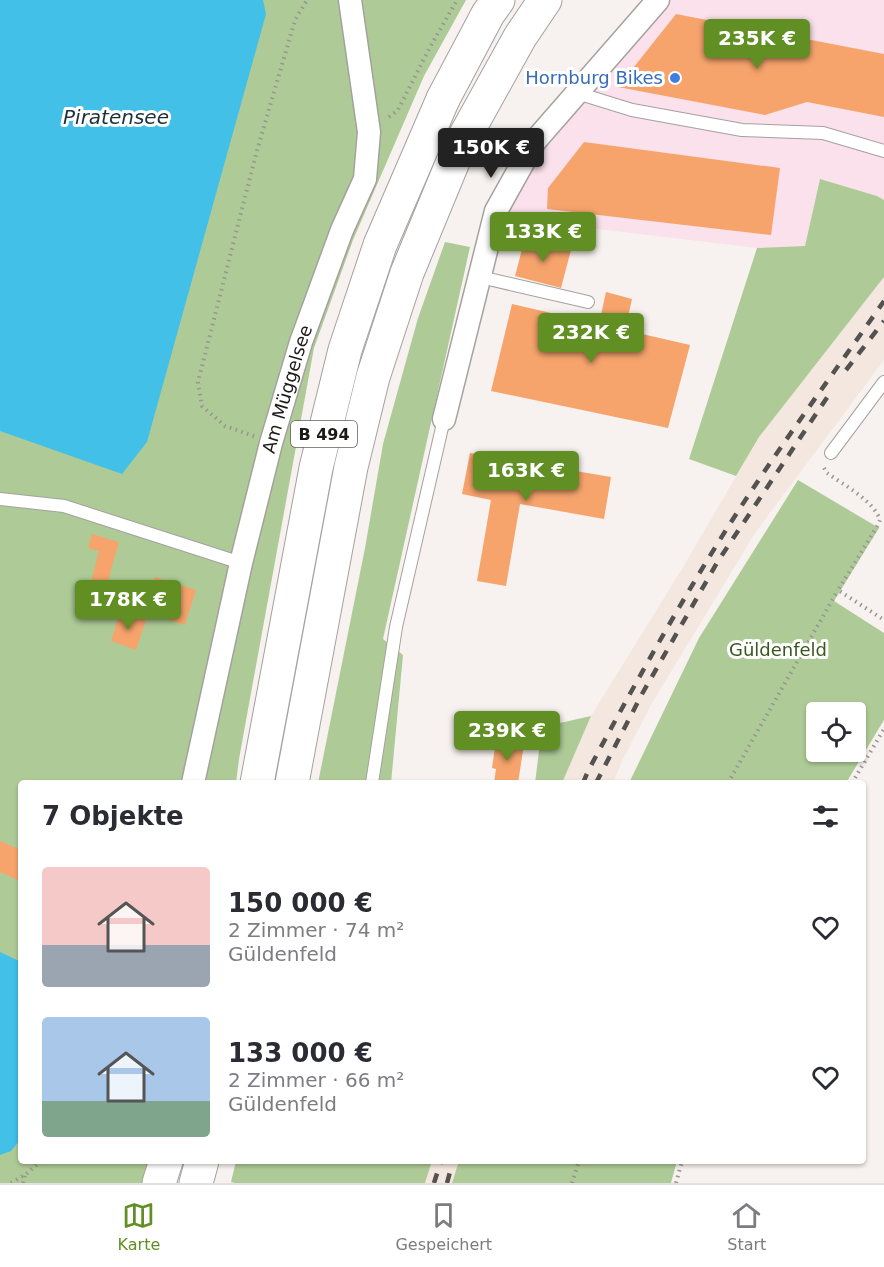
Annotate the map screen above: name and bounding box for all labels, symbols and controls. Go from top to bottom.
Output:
pin: 235K € [708,19,806,70]
text: 235K € [718,26,796,50]
place label: Hornburg Bikes [525,67,663,88]
marker: Hornburg Bikes [668,71,682,85]
water label: Piratensee [63,105,169,129]
pin: 150K € [442,128,540,179]
text: 150K € [452,135,530,159]
pin: 133K € [494,212,592,263]
text: 133K € [504,219,582,243]
pin: 232K € [542,313,640,364]
text: 232K € [552,320,630,344]
street label: Am Müggelsee [258,322,316,456]
road number: B 494 [291,421,357,447]
pin: 163K € [477,451,575,502]
text: 163K € [487,458,565,482]
pin: 178K € [79,580,177,631]
text: 178K € [89,587,167,611]
park label: Güldenfeld [729,639,827,660]
map controls [806,702,866,762]
button: locate [806,702,866,762]
pin: 239K € [458,711,556,762]
text: 239K € [468,718,546,742]
icon: filters [809,800,842,833]
text: 7 Objekte [42,801,184,831]
text: 150 000 € [228,888,373,918]
icon: home [90,891,162,963]
icon: heart [809,911,842,944]
text: 2 Zimmer · 74 m² [228,918,404,942]
text: Güldenfeld [228,942,337,966]
text: 133 000 € [228,1038,373,1068]
icon: home [90,1041,162,1113]
icon: heart [809,1061,842,1094]
text: 2 Zimmer · 66 m² [228,1068,404,1092]
text: Güldenfeld [228,1092,337,1116]
tab: Karte [118,1199,160,1254]
tab: Gespeichert [395,1199,492,1254]
tab: Start [727,1199,766,1254]

